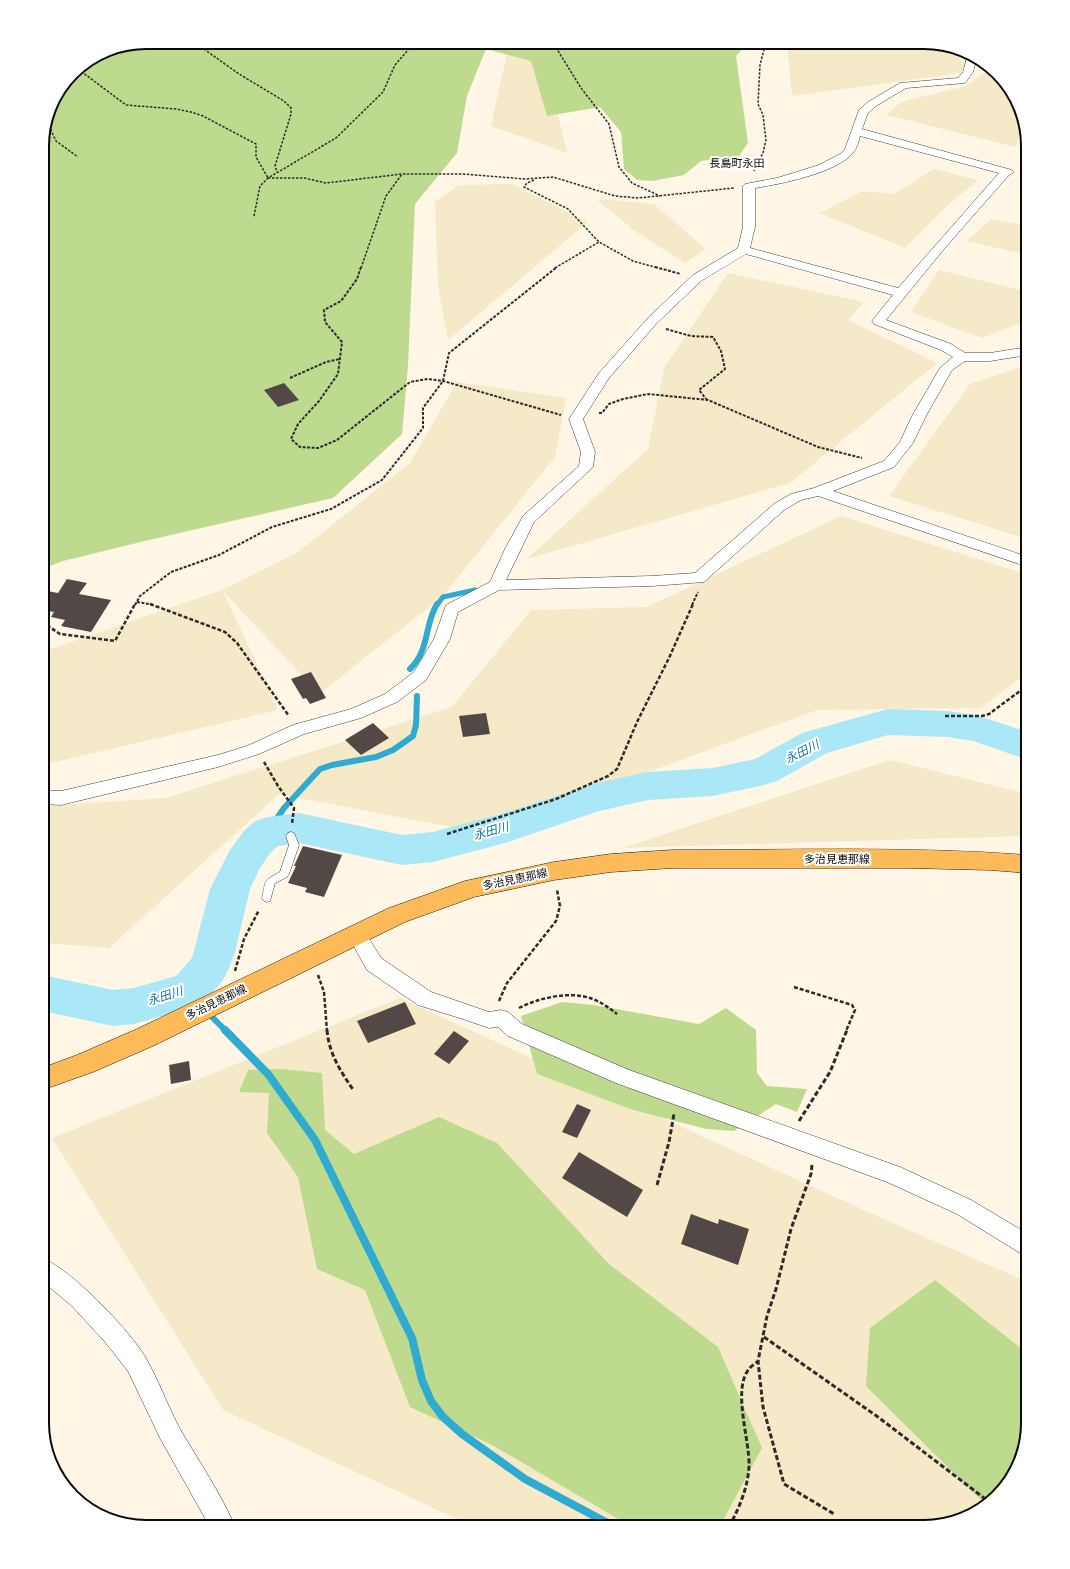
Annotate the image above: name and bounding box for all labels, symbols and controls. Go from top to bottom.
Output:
district label: 長島町永田 [710,156,765,170]
water label: 永田川 [782,736,823,766]
water label: 永田川 [471,818,512,843]
street label: 多治見恵那線 [804,852,870,866]
street label: 多治見恵那線 [481,865,549,893]
street label: 多治見恵那線 [183,981,249,1023]
water label: 永田川 [145,982,186,1008]

